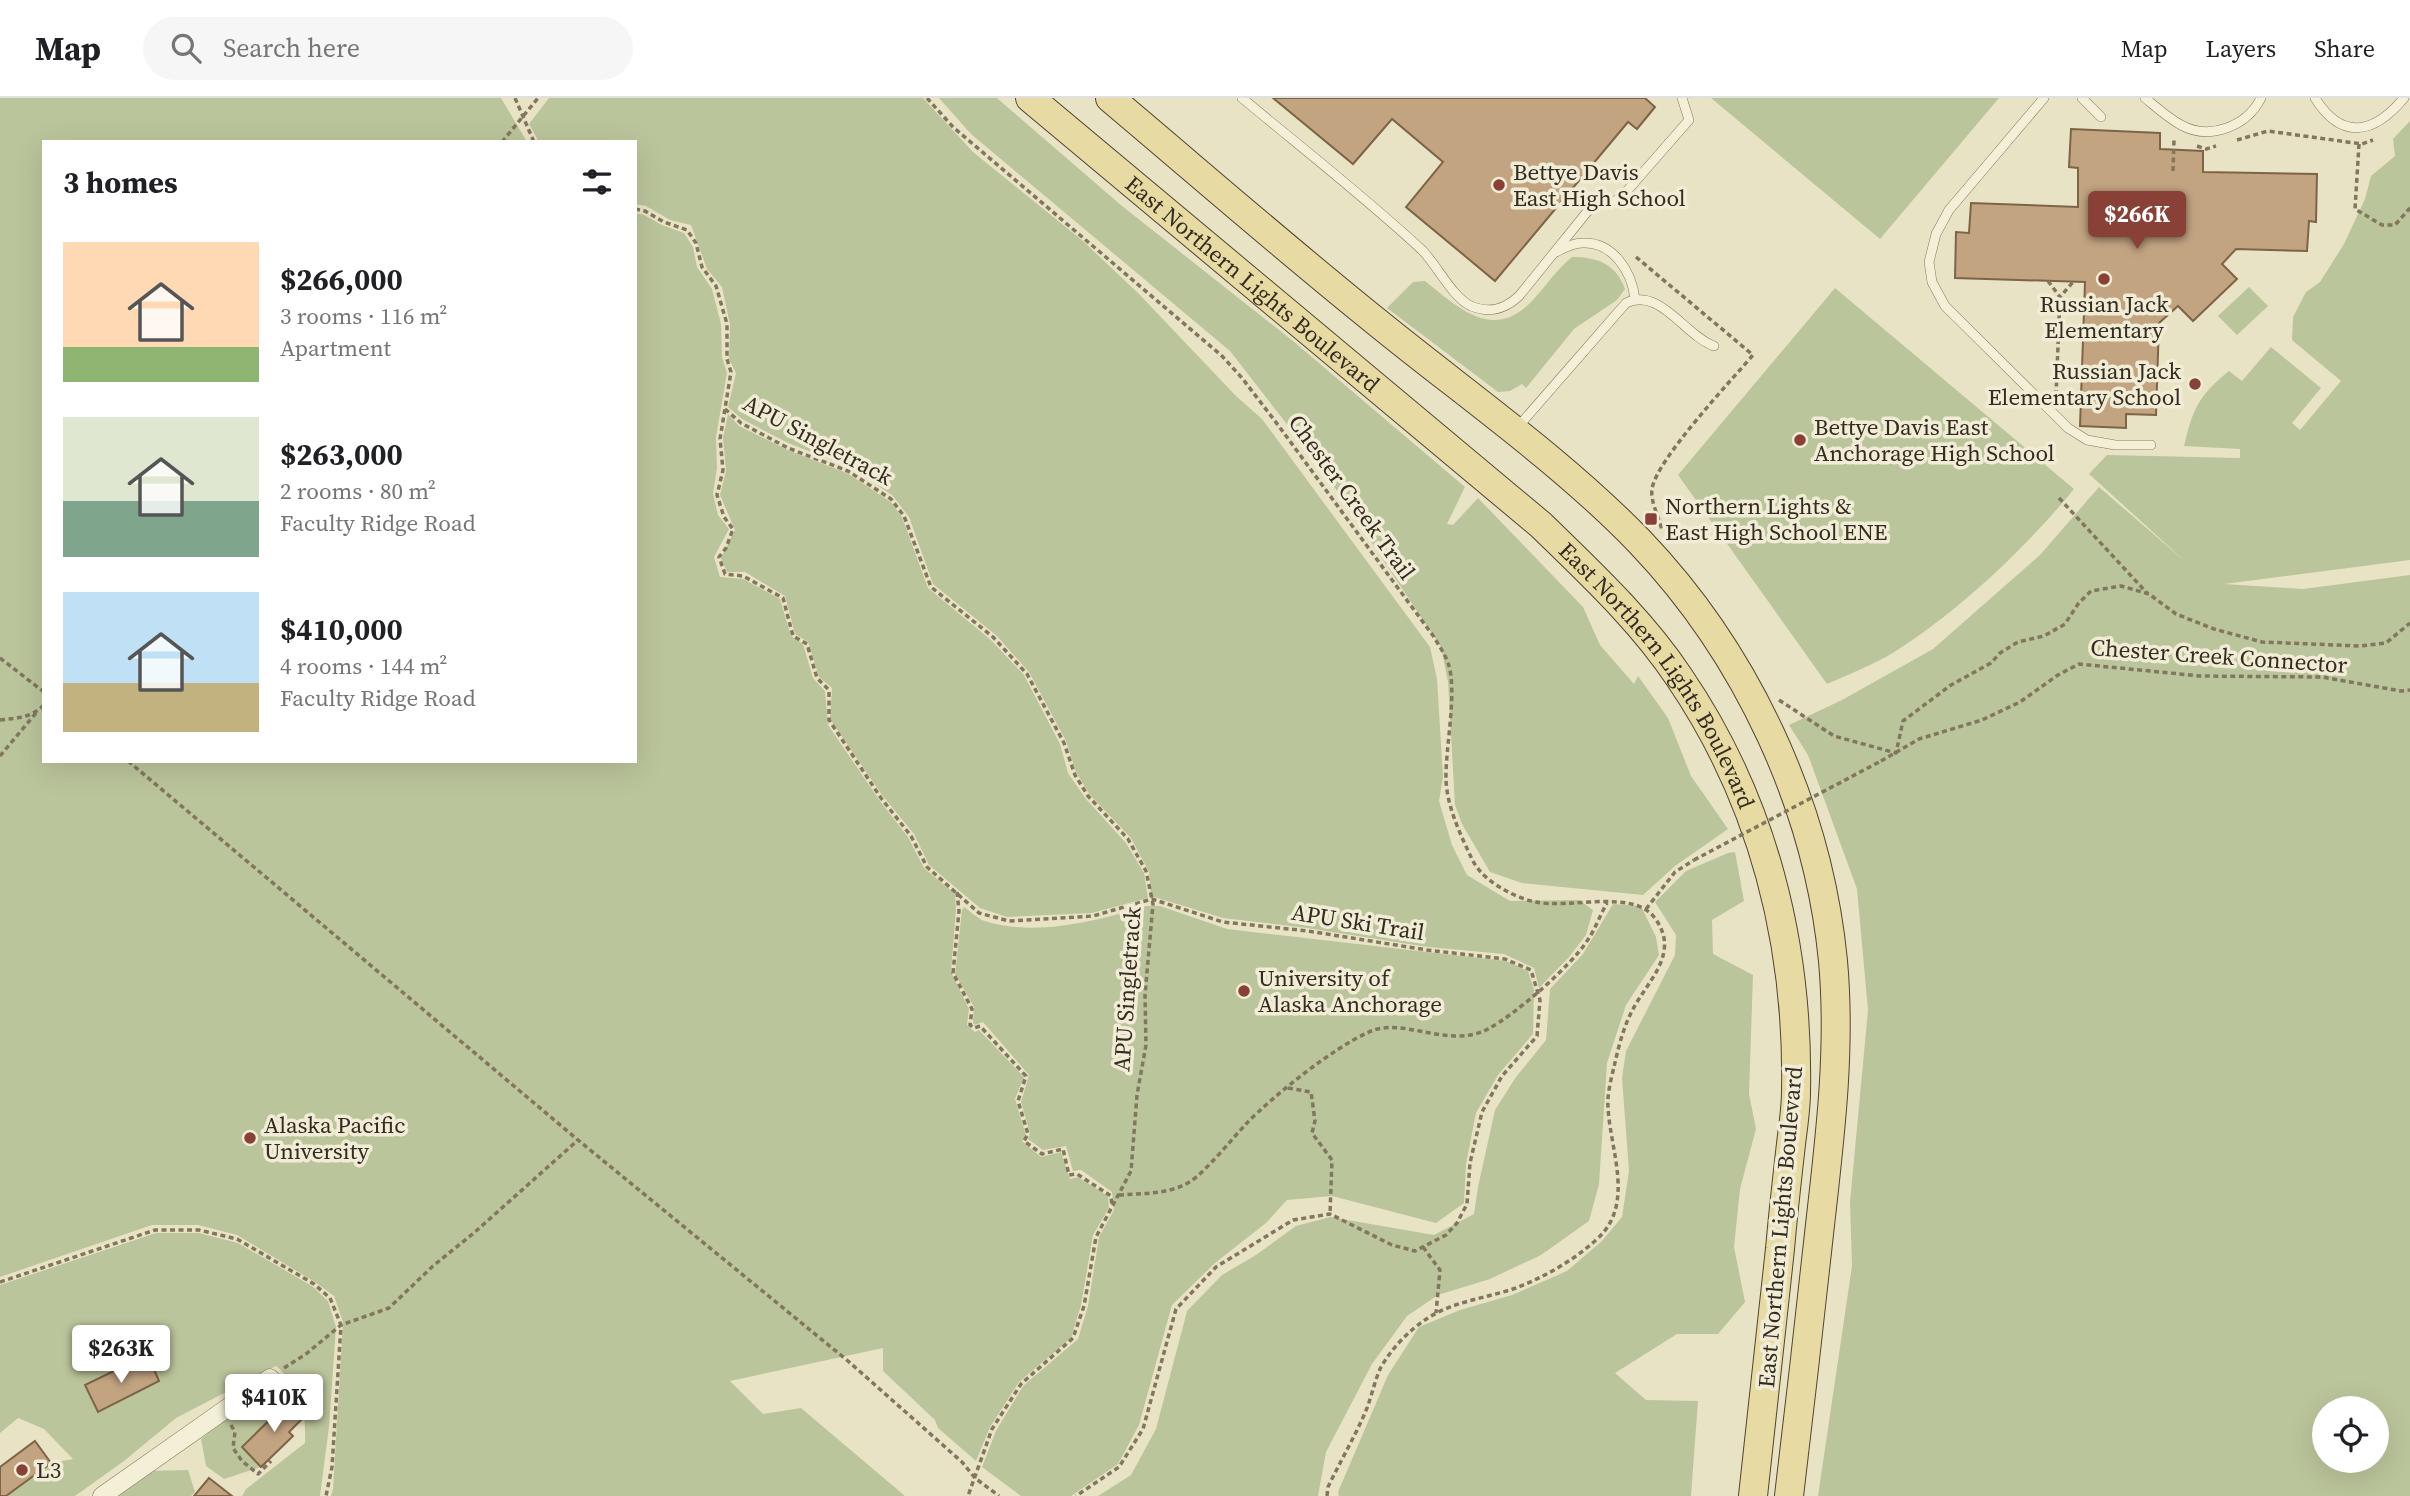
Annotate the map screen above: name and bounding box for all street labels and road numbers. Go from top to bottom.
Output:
street label: East Northern Lights Boulevard [1118,168,1387,400]
street label: APU Singletrack [738,387,899,493]
street label: Chester Creek Trail [1281,408,1423,586]
street label: East Northern Lights Boulevard [1552,535,1763,813]
street label: Chester Creek Connector [2090,631,2349,681]
street label: APU Ski Trail [1289,896,1427,948]
street label: APU Singletrack [1105,905,1149,1073]
street label: East Northern Lights Boulevard [1750,1065,1810,1389]

